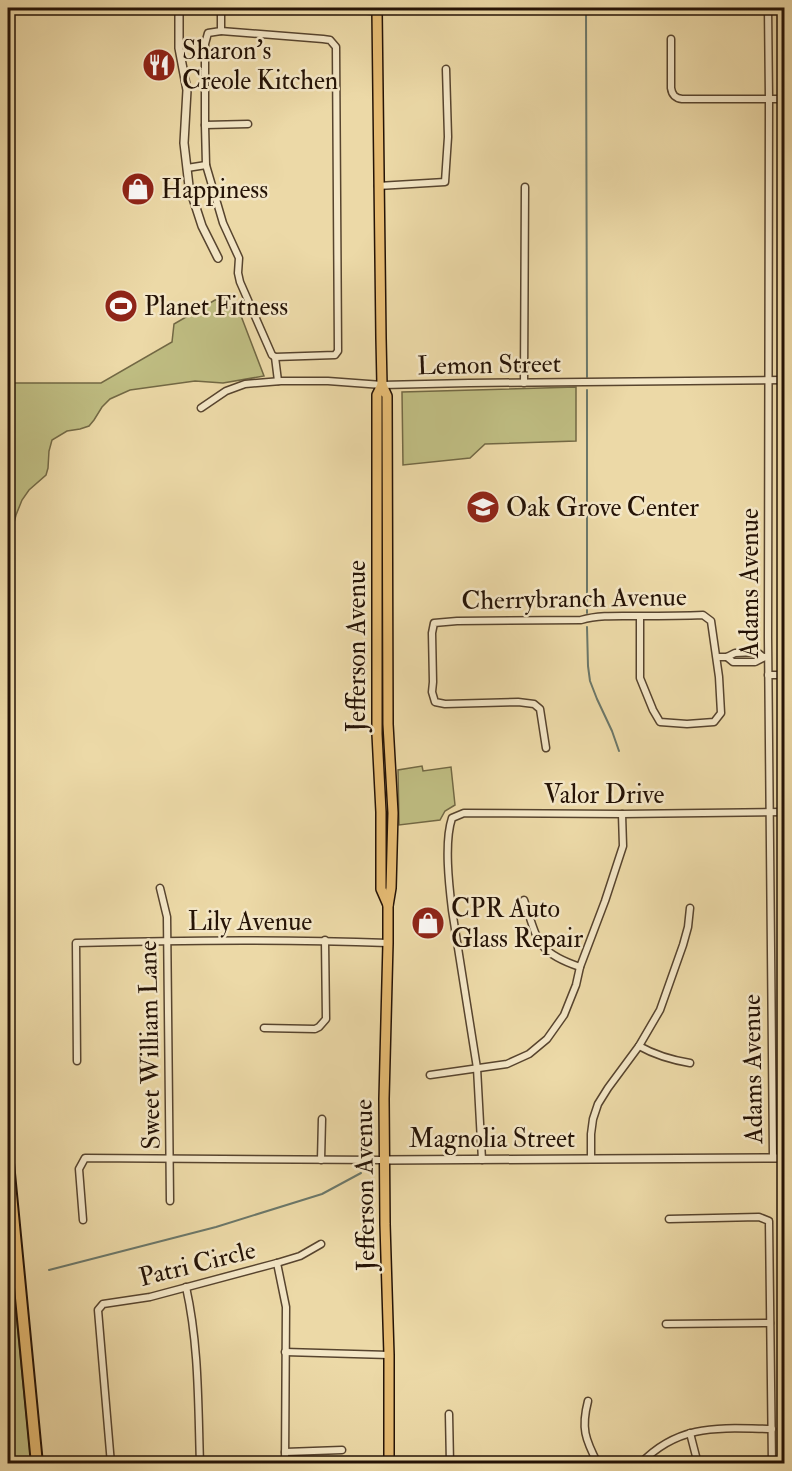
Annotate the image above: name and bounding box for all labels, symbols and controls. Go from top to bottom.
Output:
place label: Sharon's Creole Kitchen [182,35,338,97]
restaurant icon: Sharon's Creole Kitchen [141,47,177,83]
shop icon: Happiness [120,171,156,207]
place label: Happiness [161,174,268,207]
sports icon: Planet Fitness [103,288,139,324]
place label: Planet Fitness [144,291,288,323]
street label: Lemon Street [417,348,561,382]
school or university icon: Oak Grove Center [465,489,501,525]
place label: Oak Grove Center [506,492,699,524]
street label: Adams Avenue [734,508,766,659]
street label: Jefferson Avenue [341,560,373,733]
street label: Cherrybranch Avenue [461,581,687,617]
street label: Valor Drive [544,779,664,811]
place label: CPR Auto Glass Repair [451,893,584,956]
shop icon: CPR Auto Glass Repair [410,905,446,941]
street label: Lily Avenue [188,906,312,938]
street label: Sweet William Lane [132,940,168,1150]
street label: Adams Avenue [736,994,770,1145]
street label: Jefferson Avenue [347,1099,383,1272]
street label: Magnolia Street [409,1123,575,1155]
street label: Patri Circle [136,1234,259,1294]

